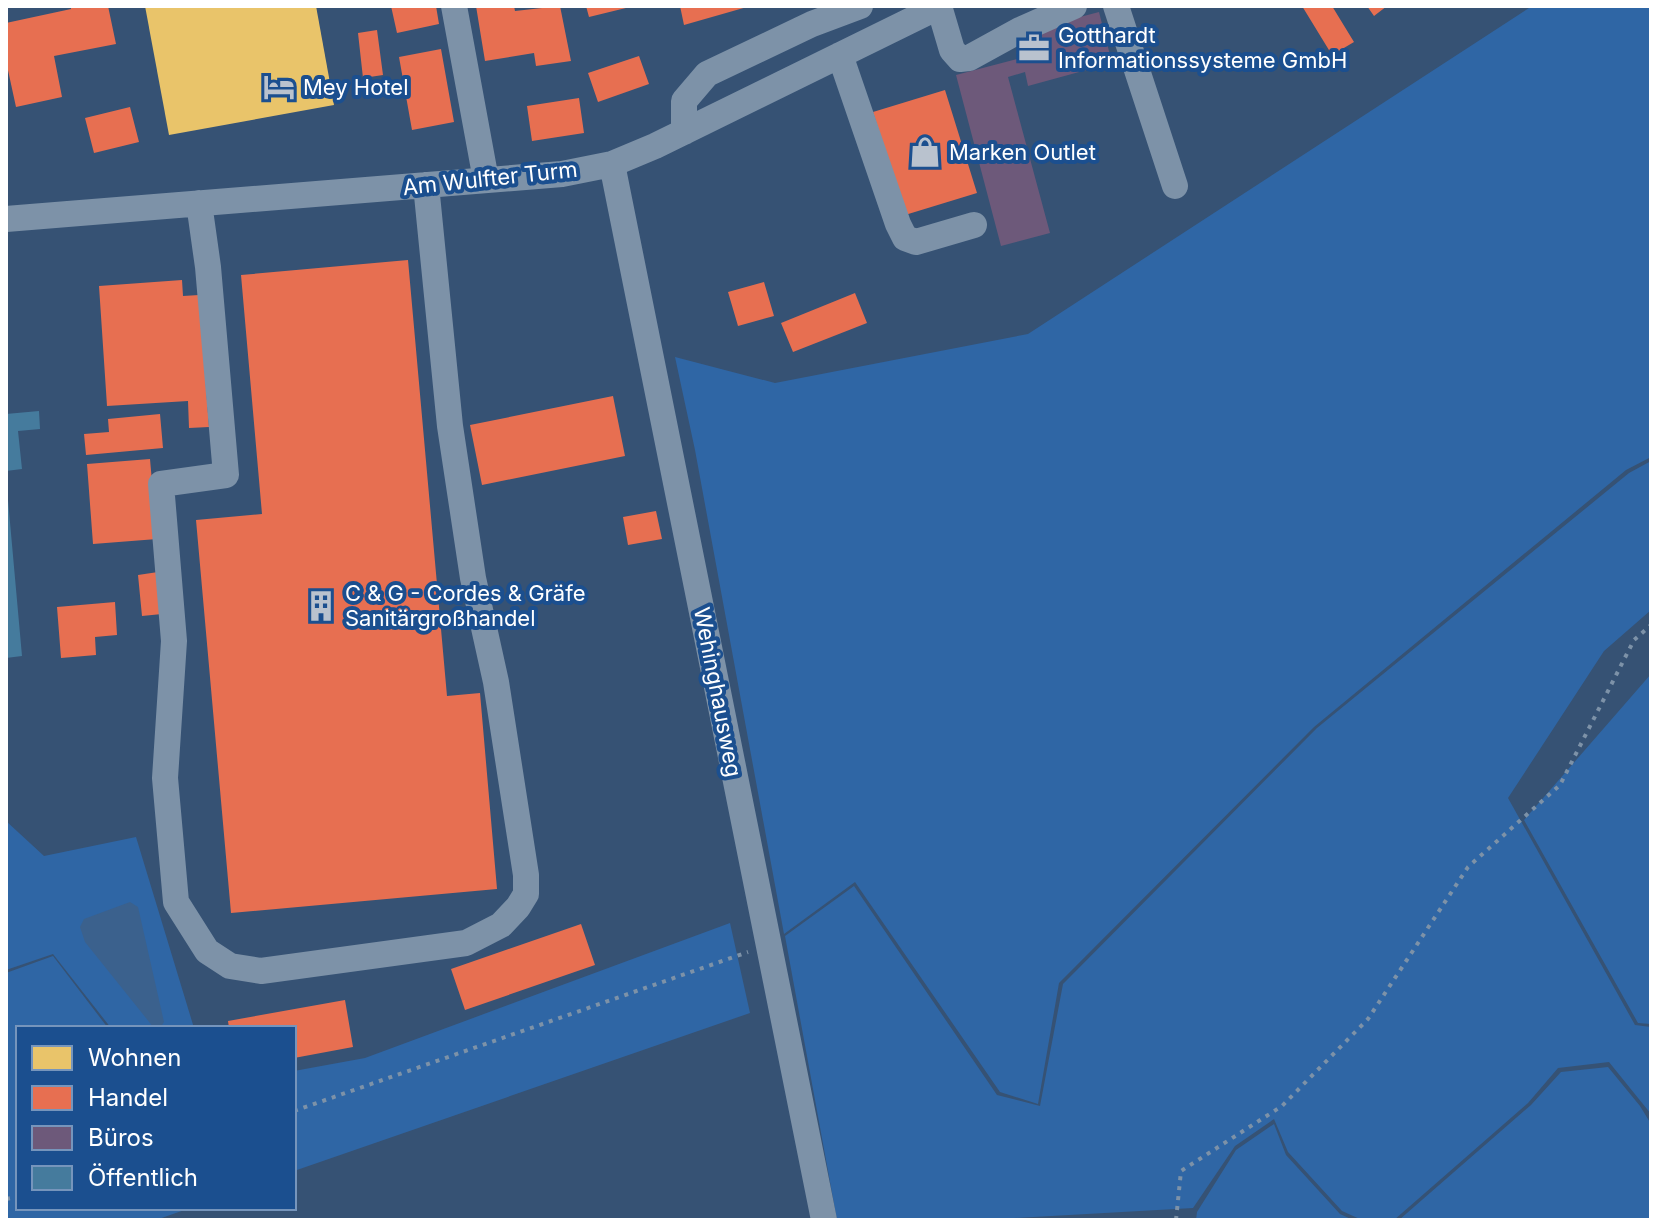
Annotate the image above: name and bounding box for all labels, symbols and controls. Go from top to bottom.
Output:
place label: Gotthardt Informationssysteme GmbH [1058,22,1347,73]
office icon: Gotthardt Informationssysteme GmbH [1017,31,1051,65]
hotel icon: Mey Hotel [262,70,296,104]
place label: Mey Hotel [303,74,409,100]
shop icon: Marken Outlet [908,135,942,169]
place label: Marken Outlet [949,139,1096,165]
street label: Am Wulfter Turm [401,156,579,200]
place label: C & G - Cordes & Gräfe Sanitärgroßhandel [345,580,586,631]
building icon: C & G - Cordes & Gräfe Sanitärgroßhandel [304,589,338,623]
street label: Wehinghausweg [689,605,747,779]
legend [16,1026,296,1210]
text: Wohnen [88,1043,181,1072]
text: Handel [88,1083,168,1112]
text: Büros [88,1123,154,1152]
text: Öffentlich [88,1163,198,1192]

